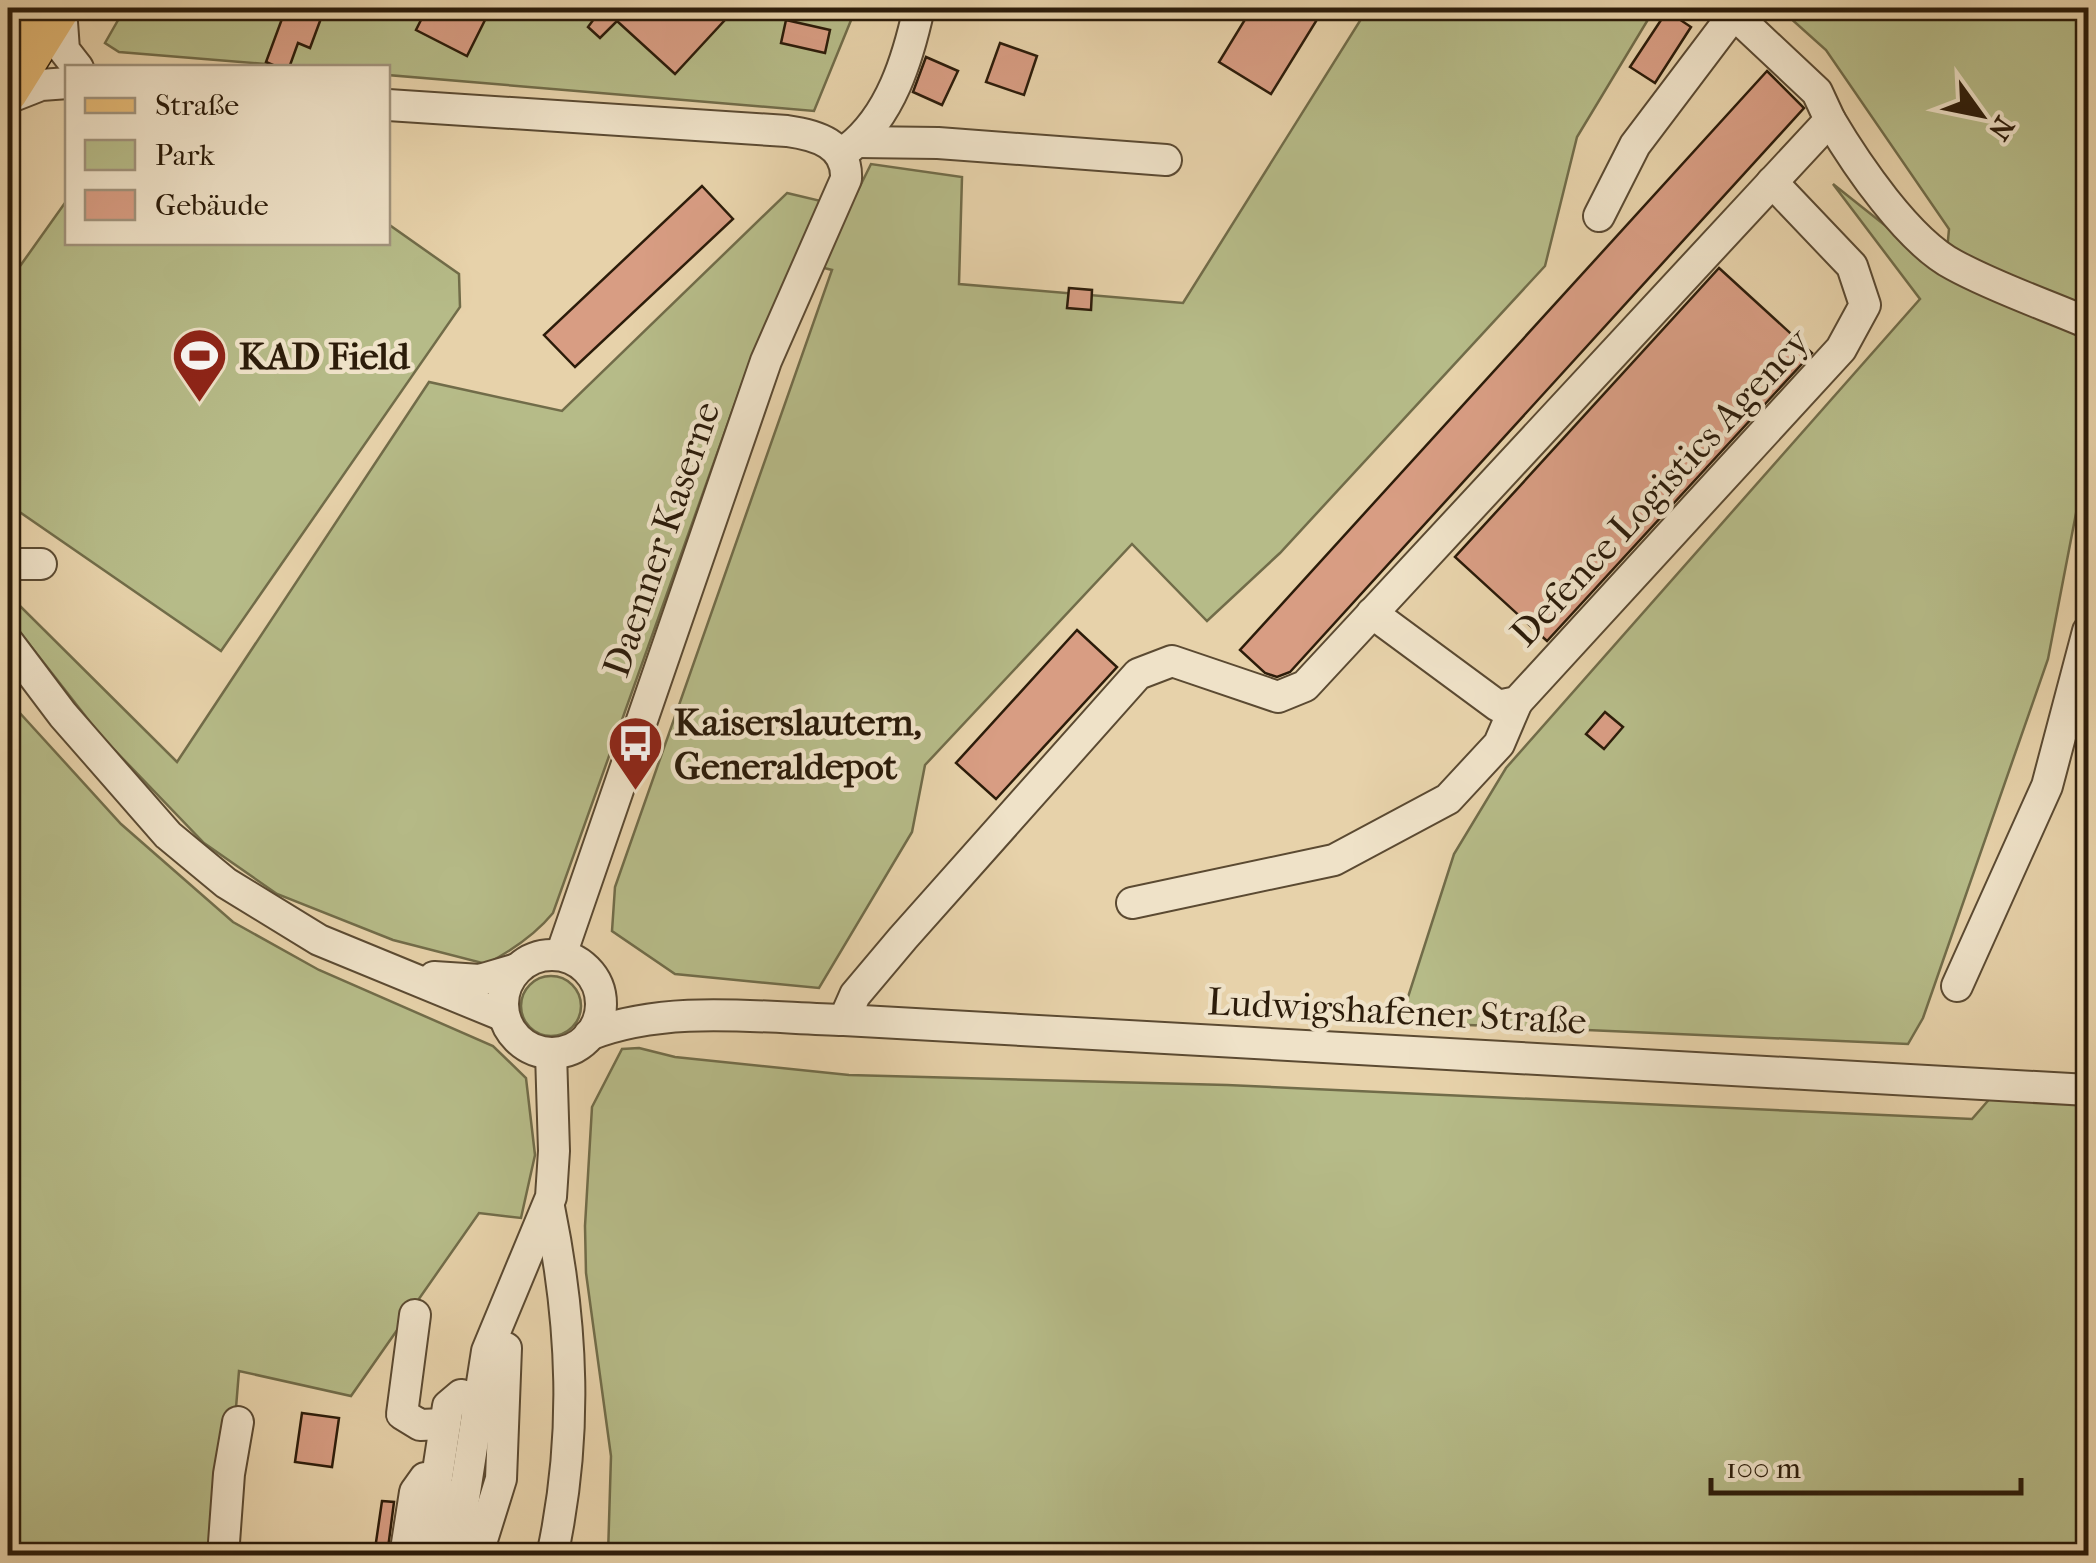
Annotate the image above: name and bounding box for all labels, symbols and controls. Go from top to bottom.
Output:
legend [65,65,390,245]
north arrow [1931,65,2031,165]
text: Straße [155,88,239,123]
text: N [1982,110,2021,147]
text: Park [155,138,215,173]
text: Gebäude [155,188,269,223]
street label: Defence Logistics Agency [1501,318,1821,656]
sports icon: KAD Field [170,326,230,405]
place label: KAD Field [239,334,411,379]
street label: Daenner Kaserne [593,396,730,683]
place label: Kaiserslautern, Generaldepot [674,700,922,789]
bus stop icon: Kaiserslautern, Generaldepot [605,714,665,793]
street label: Ludwigshafener Straße [1206,979,1588,1044]
scale bar [1711,1433,2021,1495]
text: 100 m [1726,1451,1801,1486]

